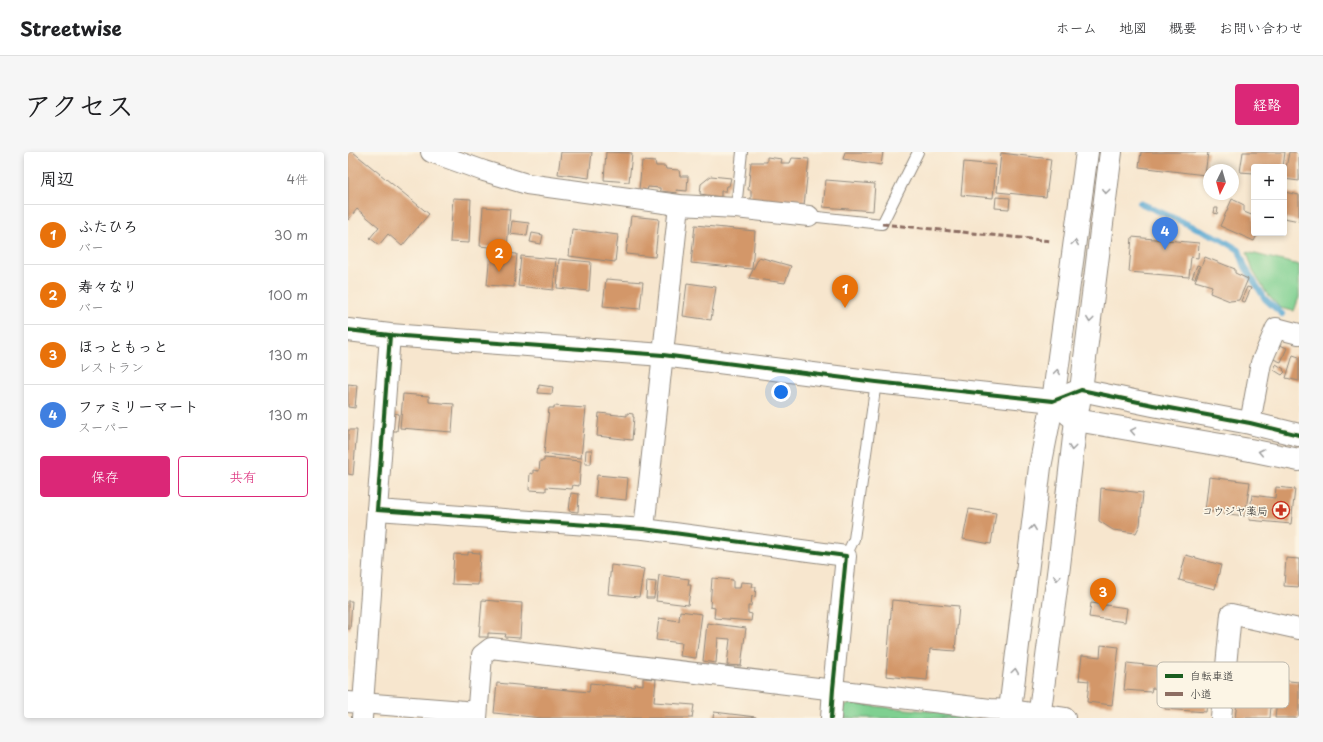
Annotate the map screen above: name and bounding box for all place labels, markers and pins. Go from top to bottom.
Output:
pin: 4 [1152,217,1178,250]
pin: 2 [486,239,512,272]
pin: 1 [832,275,858,308]
pharmacy icon: コウジヤ薬局 [1271,500,1291,520]
place label: コウジヤ薬局 [1202,502,1268,519]
pin: 3 [1090,578,1116,611]

